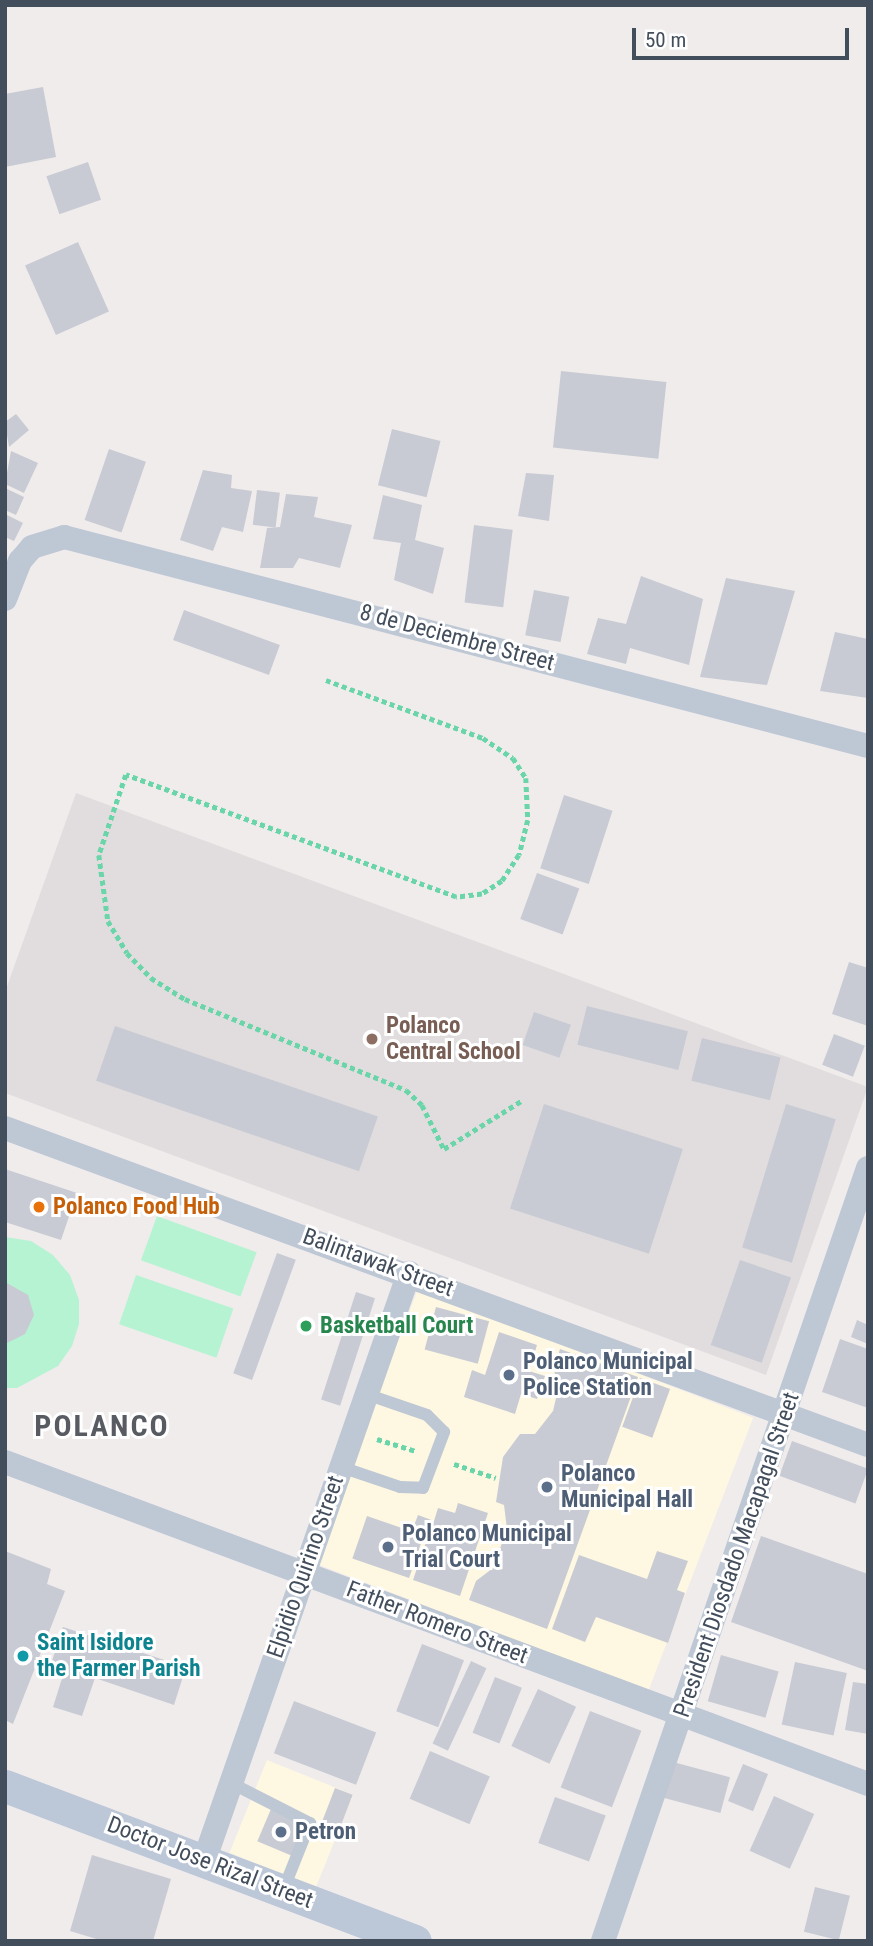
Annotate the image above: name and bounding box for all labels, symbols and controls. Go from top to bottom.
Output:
scale bar [635,14,852,58]
text: 50 m [645,28,686,52]
street label: 8 de Deciembre Street [357,599,557,677]
place label: Polanco Central School [386,1012,521,1066]
marker: Polanco Central School [364,1031,380,1047]
place label: Polanco Food Hub [53,1193,220,1221]
marker: Polanco Food Hub [31,1199,47,1215]
street label: Balintawak Street [299,1223,457,1303]
place label: Basketball Court [320,1312,473,1340]
marker: Basketball Court [298,1318,314,1334]
place label: Polanco Municipal Police Station [523,1348,693,1402]
marker: Polanco Municipal Police Station [501,1367,517,1383]
street label: President Diosdado Macapagal Street [668,1389,806,1721]
district label: POLANCO [35,1408,169,1444]
place label: Polanco Municipal Hall [561,1460,693,1514]
street label: Elpidio Quirino Street [262,1472,350,1662]
marker: Polanco Municipal Hall [539,1479,555,1495]
place label: Polanco Municipal Trial Court [402,1520,572,1574]
marker: Polanco Municipal Trial Court [380,1539,396,1555]
street label: Father Romero Street [342,1576,532,1670]
place label: Saint Isidore the Farmer Parish [37,1629,201,1683]
marker: Saint Isidore the Farmer Parish [15,1648,31,1664]
street label: Doctor Jose Rizal Street [103,1811,317,1915]
place label: Petron [295,1818,356,1846]
marker: Petron [273,1824,289,1840]

